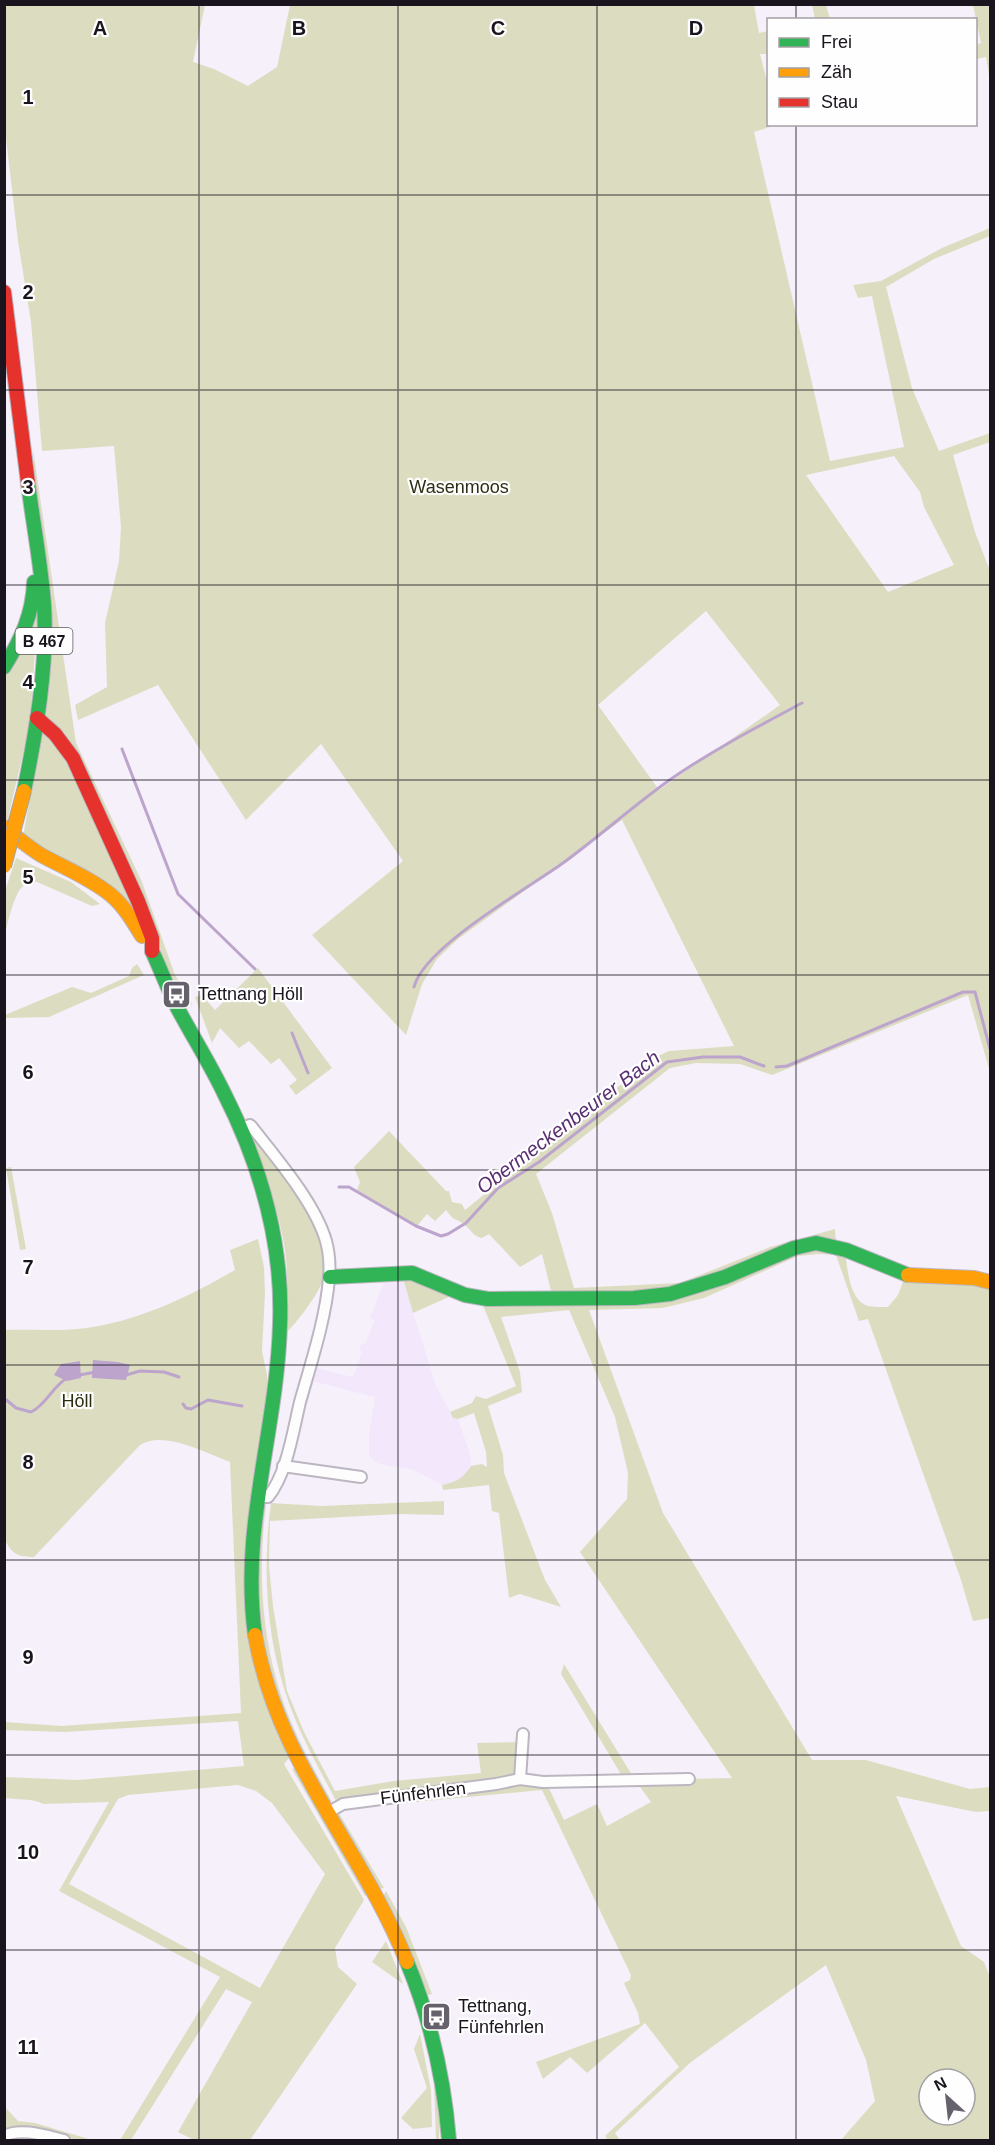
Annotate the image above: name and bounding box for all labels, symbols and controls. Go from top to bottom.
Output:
text: A [93,17,107,39]
text: B [292,17,306,39]
text: C [491,17,505,39]
text: D [689,17,703,39]
legend [767,18,977,126]
text: Frei [821,32,852,52]
text: Zäh [821,62,852,82]
text: 1 [22,86,34,108]
text: Stau [821,92,858,112]
text: 2 [22,281,34,303]
text: 3 [22,476,34,498]
park label: Wasenmoos [409,477,509,497]
road number: B 467 [15,628,72,654]
text: 4 [22,671,34,693]
text: 5 [22,866,34,888]
bus stop icon: Tettnang Höll [161,978,193,1010]
place label: Tettnang Höll [198,984,303,1004]
water label: Obermeckenbeurer Bach [472,1046,664,1198]
text: 6 [22,1061,34,1083]
text: 7 [22,1256,34,1278]
park label: Höll [61,1391,93,1411]
text: 8 [22,1451,34,1473]
text: 9 [22,1646,34,1668]
street label: Fünfehrlen [379,1778,467,1808]
text: 10 [17,1841,39,1863]
place label: Tettnang, Fünfehrlen [458,1996,544,2037]
bus stop icon: Tettnang, Fünfehrlen [421,2000,453,2032]
text: 11 [17,2036,39,2058]
north arrow [917,2067,977,2127]
text: N [931,2074,949,2094]

